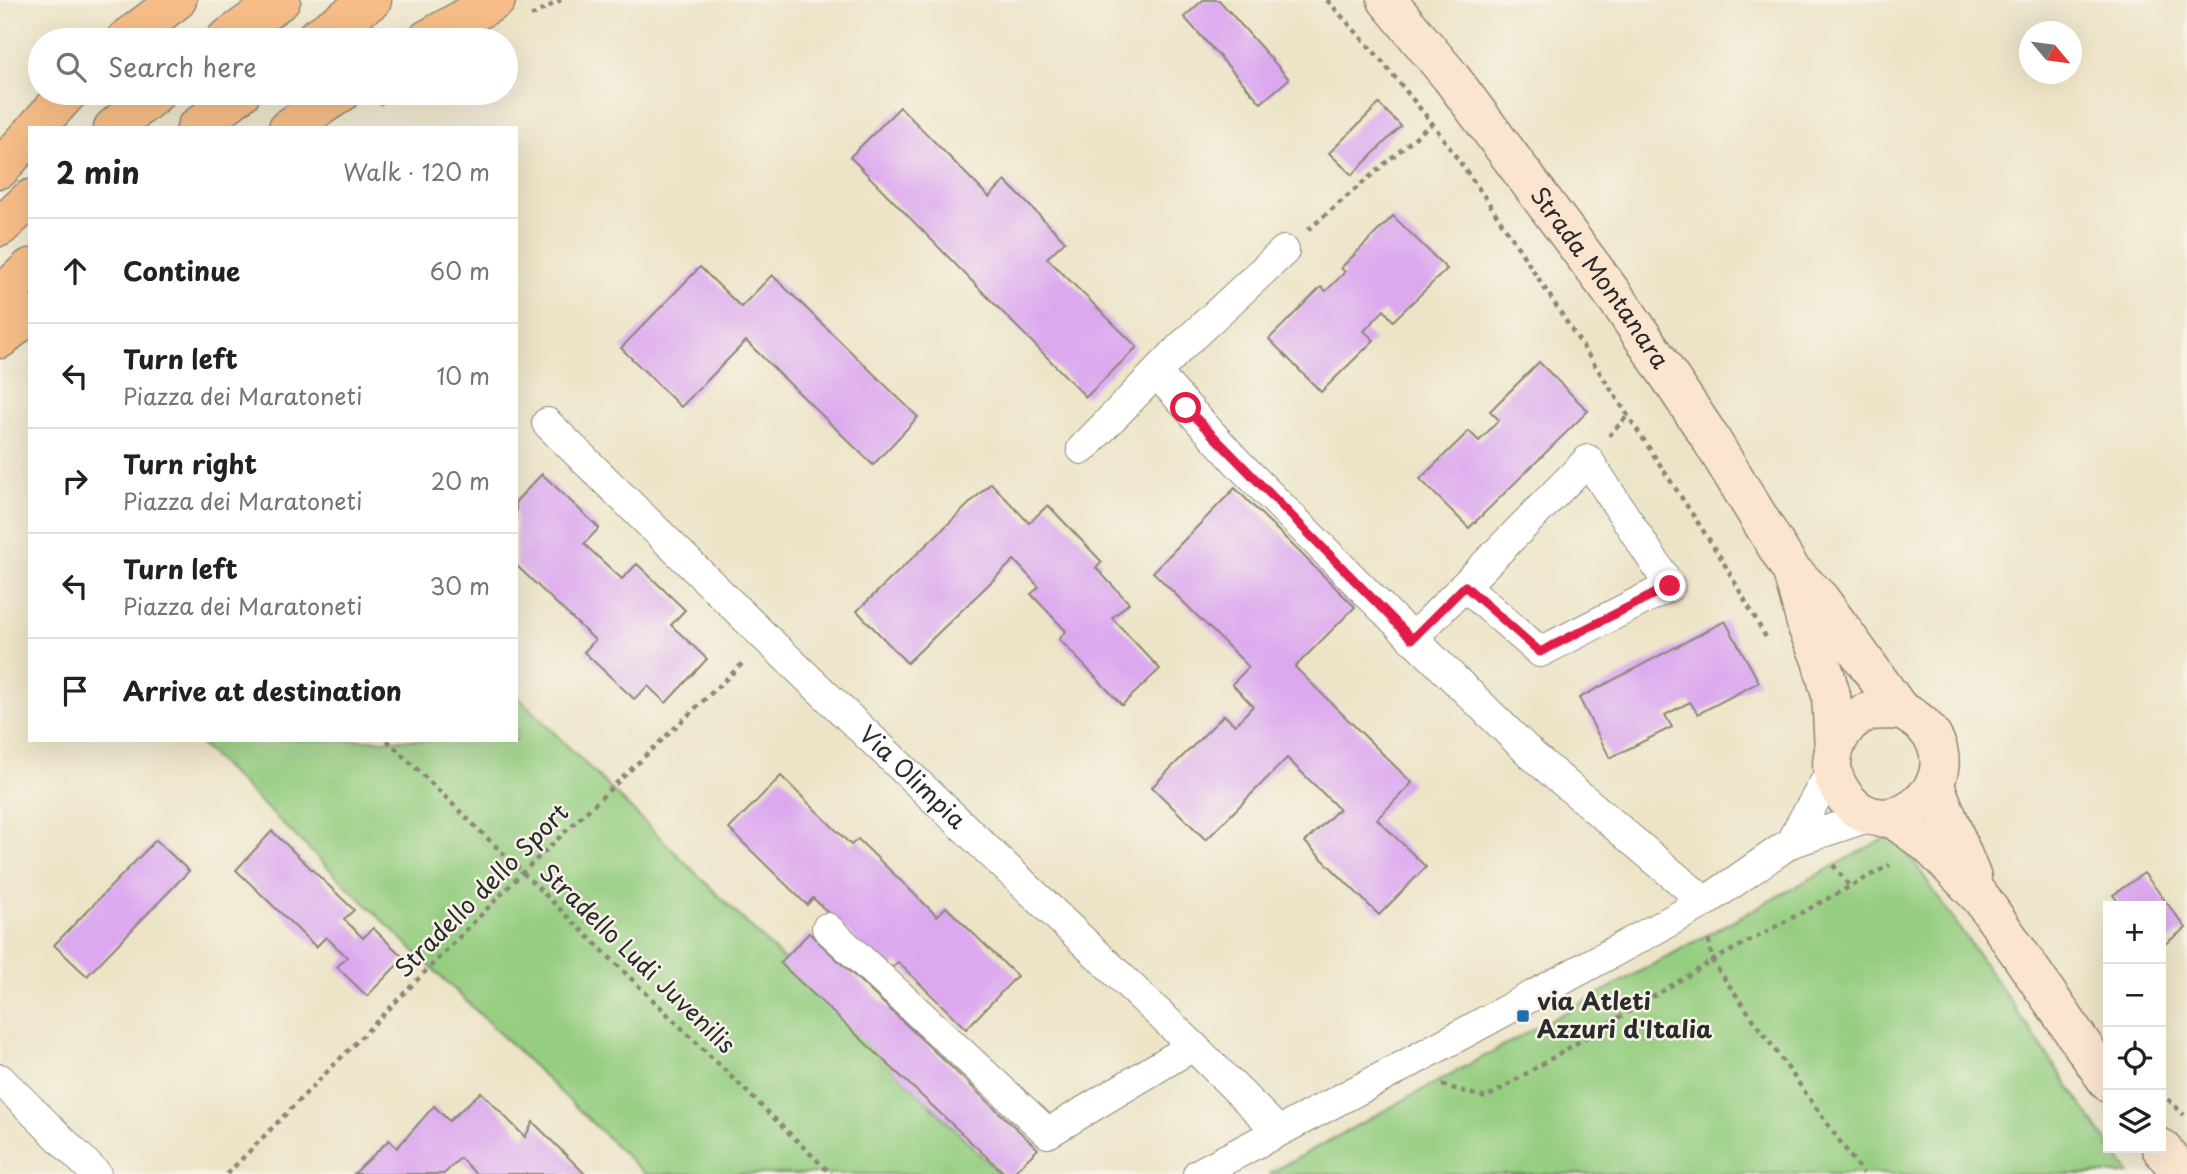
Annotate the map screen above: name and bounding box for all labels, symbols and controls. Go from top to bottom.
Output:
north arrow [2019,21,2082,84]
search box [28,28,518,105]
text: Search here [108,47,257,86]
icon: search [52,48,90,86]
text: 2 min [56,149,140,194]
text: Walk · 120 m [343,154,490,189]
street label: Strada Montanara [1523,178,1679,375]
text: Continue [123,251,240,290]
icon: ahead [56,252,94,290]
text: 60 m [430,253,490,288]
text: Turn left [123,339,238,378]
icon: left [56,357,94,395]
text: 10 m [436,358,490,393]
text: Piazza dei Maratoneti [123,378,362,413]
route start [1170,392,1201,423]
text: Turn right [123,444,257,483]
icon: right [56,462,94,500]
text: 20 m [431,463,490,498]
text: Piazza dei Maratoneti [123,483,362,518]
text: Turn left [123,549,238,588]
icon: left [56,567,94,605]
text: 30 m [429,568,490,603]
route end [1654,570,1685,601]
text: Piazza dei Maratoneti [123,588,362,623]
text: Arrive at destination [123,671,402,710]
icon: arrive [56,672,94,710]
street label: Via Olimpia [852,716,975,836]
street label: Stradello dello Sport [385,794,576,985]
street label: Stradello Ludi Juvenilis [532,854,745,1061]
map controls [2103,901,2166,1153]
button: + [2103,901,2166,964]
button: − [2103,964,2166,1027]
place label: via Atleti Azzuri d'Italia [1537,982,1713,1046]
marker: via Atleti Azzuri d'Italia [1515,1008,1531,1024]
button: locate [2103,1027,2166,1090]
button: layers [2103,1090,2166,1153]

